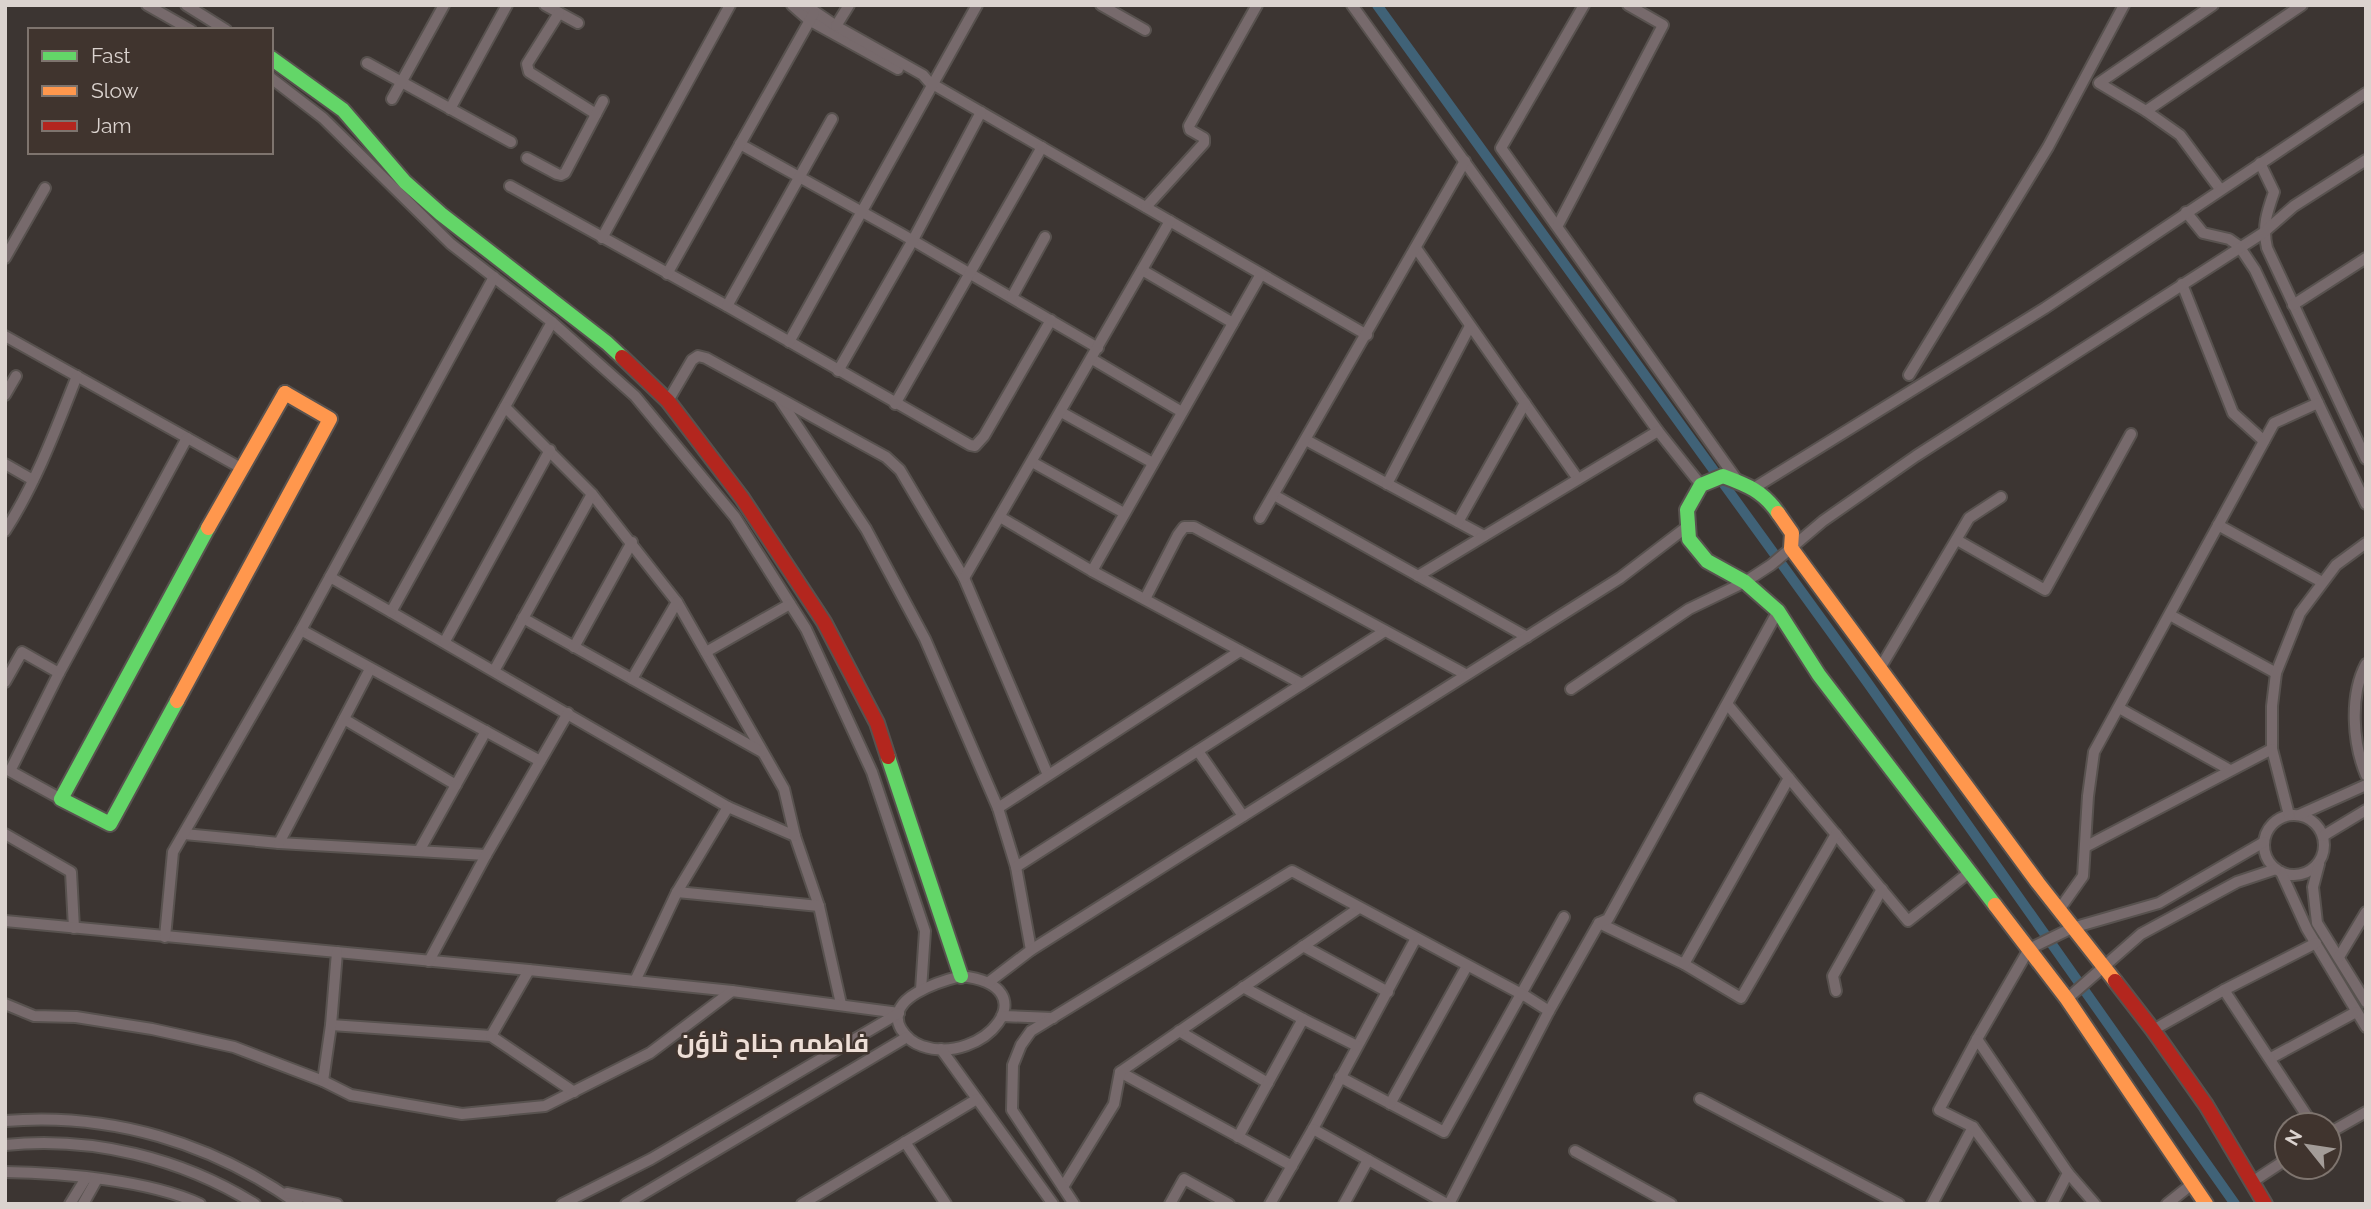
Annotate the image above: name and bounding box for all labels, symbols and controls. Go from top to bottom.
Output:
legend [28,28,273,154]
text: Fast [91,43,131,68]
text: Slow [91,78,139,103]
text: Jam [91,113,132,138]
district label: فاطمہ جناح ٹاؤن [677,1028,869,1060]
north arrow [2273,1111,2343,1181]
text: N [2280,1126,2306,1149]

